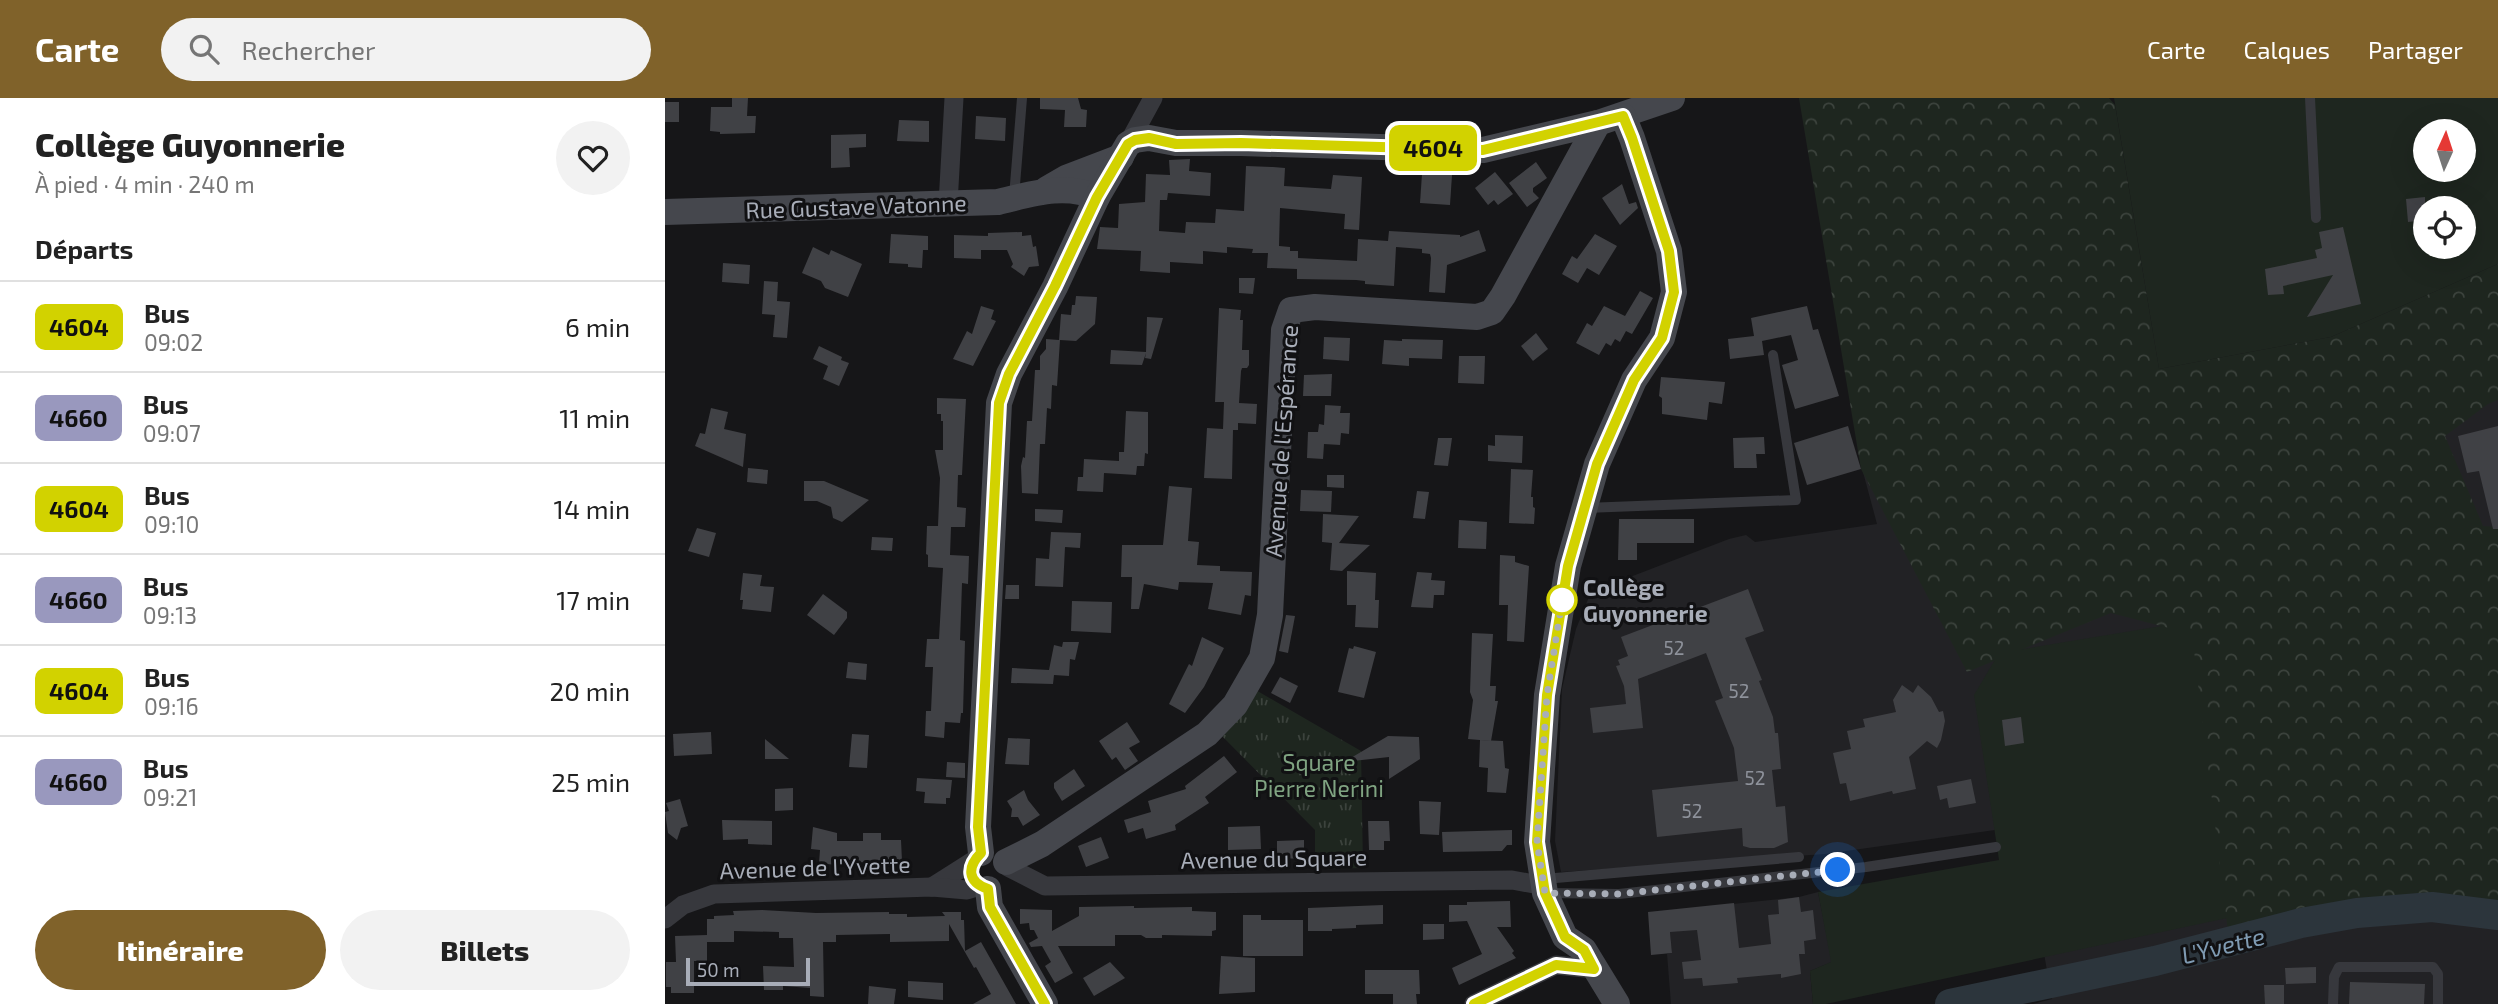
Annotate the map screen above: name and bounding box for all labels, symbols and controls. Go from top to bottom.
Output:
search box [161,18,651,81]
text: Carte [35,29,119,69]
icon: search [185,30,223,68]
text: Rechercher [241,34,375,65]
text: Carte [2147,35,2206,64]
text: Calques [2244,35,2330,64]
text: Partager [2368,35,2463,64]
north arrow [2413,119,2476,182]
map controls [2413,119,2476,259]
button: heart [556,121,630,195]
text: Collège Guyonnerie [35,124,345,164]
line badge: 4604 [1384,125,1482,171]
text: 4604 [1403,133,1463,162]
text: À pied · 4 min · 240 m [35,170,255,198]
street label: Rue Gustave Vatonne [745,188,967,224]
button: locate [2413,196,2476,259]
text: Départs [35,233,133,264]
text: Bus [144,297,190,328]
text: 6 min [565,311,630,342]
text: 4604 [49,312,109,341]
street label: Avenue de l'Espérance [1259,324,1303,558]
text: 09:02 [144,328,203,356]
text: Bus [143,388,189,419]
text: 11 min [559,402,630,433]
text: 4660 [49,403,108,432]
text: 09:07 [143,419,201,447]
text: Bus [144,479,190,510]
text: 14 min [554,493,630,524]
text: 4604 [49,494,109,523]
text: 09:10 [144,510,199,538]
text: Bus [143,570,189,601]
place label: Collège Guyonnerie [1583,573,1708,627]
text: 17 min [556,584,630,615]
text: 4660 [49,585,108,614]
marker: Collège Guyonnerie [1547,585,1577,615]
text: 09:13 [143,601,197,629]
house number: 52 [1664,636,1684,659]
text: Bus [144,661,190,692]
text: 20 min [550,675,630,706]
text: 4604 [49,676,109,705]
house number: 52 [1729,679,1749,702]
text: 09:16 [144,692,199,720]
park label: Square Pierre Nerini [1254,748,1384,802]
text: Bus [143,752,189,783]
text: 25 min [551,766,630,797]
house number: 52 [1745,766,1765,789]
text: 4660 [49,767,108,796]
text: 09:21 [143,783,197,811]
house number: 52 [1682,799,1702,822]
street label: Avenue du Square [1180,842,1368,874]
street label: Avenue de l'Yvette [719,850,911,884]
your location [1820,852,1855,887]
button: Itinéraire [35,910,326,990]
button: Billets [340,910,630,990]
water label: L'Yvette [2178,921,2268,969]
scale bar [686,955,810,987]
text: 50 m [697,958,740,981]

